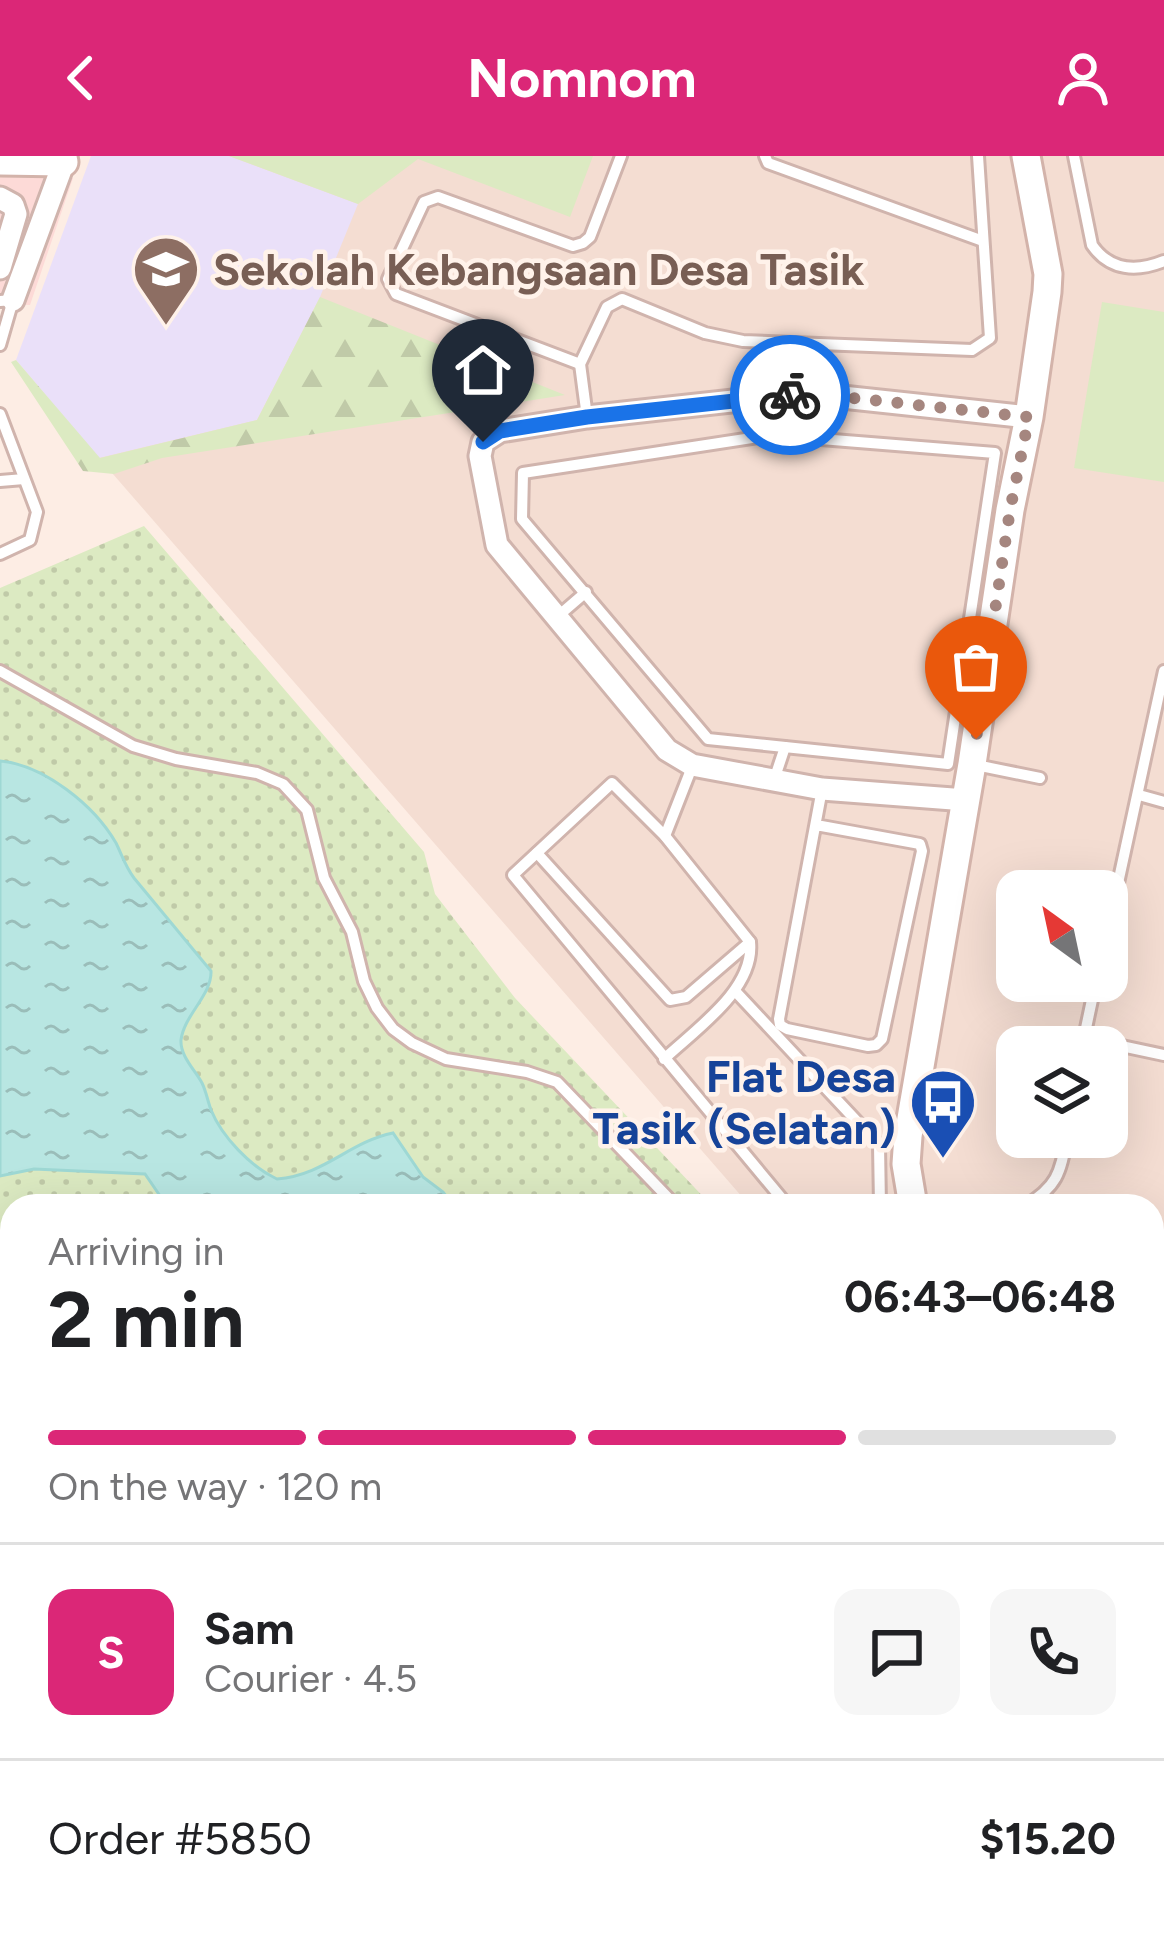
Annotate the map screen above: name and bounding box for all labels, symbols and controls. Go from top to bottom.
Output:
icon: back [48,45,114,111]
icon: person [1050,45,1116,111]
text: Nomnom [467,46,697,111]
school or university icon: Sekolah Kebangsaan Desa Tasik [131,234,201,328]
place label: Sekolah Kebangsaan Desa Tasik [213,242,864,296]
pin [432,319,534,442]
courier [730,335,850,455]
icon: home [450,337,516,403]
icon: bike [757,362,823,428]
pin [925,616,1027,739]
icon: bag [943,634,1009,700]
north arrow [996,870,1128,1002]
map controls [996,870,1128,1158]
button: layers [996,1026,1128,1158]
place label: Flat Desa Tasik (Selatan) [592,1049,896,1155]
bus stop icon: Flat Desa Tasik (Selatan) [908,1067,978,1161]
text: Arriving in [48,1228,224,1275]
text: 06:43–06:48 [844,1269,1116,1323]
text: 2 min [48,1273,244,1367]
text: On the way · 120 m [48,1463,382,1510]
button: chat [834,1589,960,1715]
button: phone [990,1589,1116,1715]
text: Sam [204,1601,295,1655]
text: S [97,1625,125,1679]
text: Courier · 4.5 [204,1655,417,1702]
text: Order #5850 [48,1811,312,1865]
text: $15.20 [980,1811,1116,1865]

